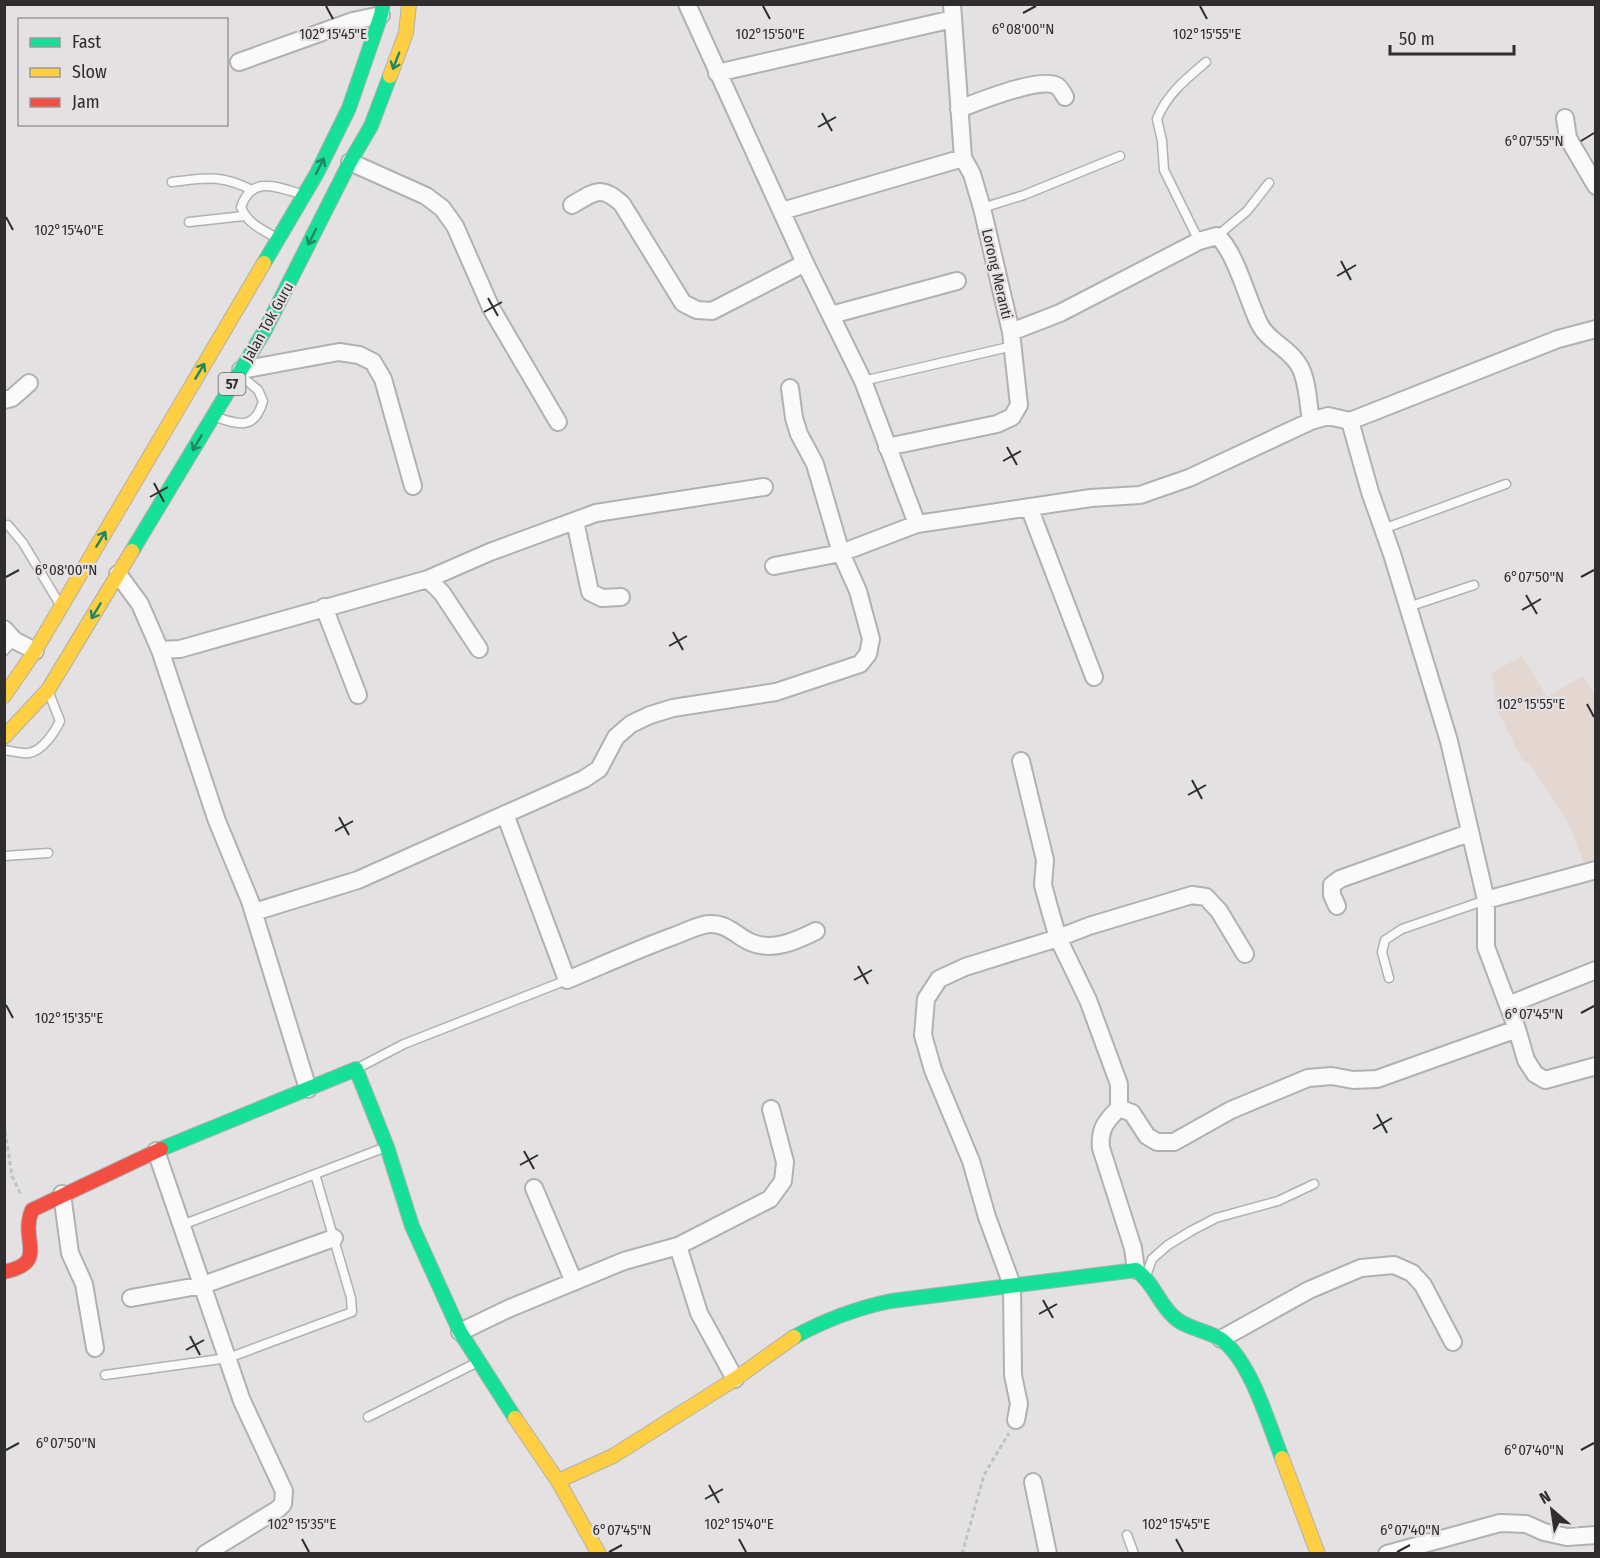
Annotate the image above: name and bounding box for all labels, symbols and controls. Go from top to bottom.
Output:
legend [18,18,228,126]
scale bar [1390,18,1514,56]
text: 6°08'00"N [992,20,1054,38]
text: 102°15'45"E [299,25,367,43]
text: 102°15'50"E [735,25,805,43]
text: 102°15'55"E [1173,25,1241,43]
text: 50 m [1399,28,1435,50]
text: Fast [72,31,101,53]
one-way arrow [389,51,400,70]
text: Slow [72,61,107,83]
text: Jam [72,91,100,113]
text: 6°07'55"N [1504,132,1564,150]
one-way arrow [315,158,327,176]
text: 102°15'40"E [34,221,104,239]
street label: Lorong Meranti [978,227,1016,321]
one-way arrow [306,228,318,246]
street label: Jalan Tok Guru [239,279,297,365]
one-way arrow [195,363,207,380]
road number: 57 [218,373,246,395]
one-way arrow [190,434,202,451]
one-way arrow [95,531,107,548]
text: 6°08'00"N [35,561,97,579]
text: 6°07'50"N [1504,568,1564,586]
one-way arrow [90,602,102,619]
text: 102°15'55"E [1497,695,1565,713]
text: 6°07'45"N [1505,1005,1563,1023]
text: 102°15'35"E [35,1009,103,1027]
text: 6°07'50"N [36,1434,96,1452]
text: 6°07'40"N [1504,1441,1564,1459]
north arrow [1522,1480,1582,1540]
text: N [1536,1487,1554,1508]
text: 102°15'35"E [268,1515,336,1533]
text: 102°15'40"E [704,1515,774,1533]
text: 102°15'45"E [1142,1515,1210,1533]
text: 6°07'45"N [593,1521,651,1539]
text: 6°07'40"N [1380,1521,1440,1539]

